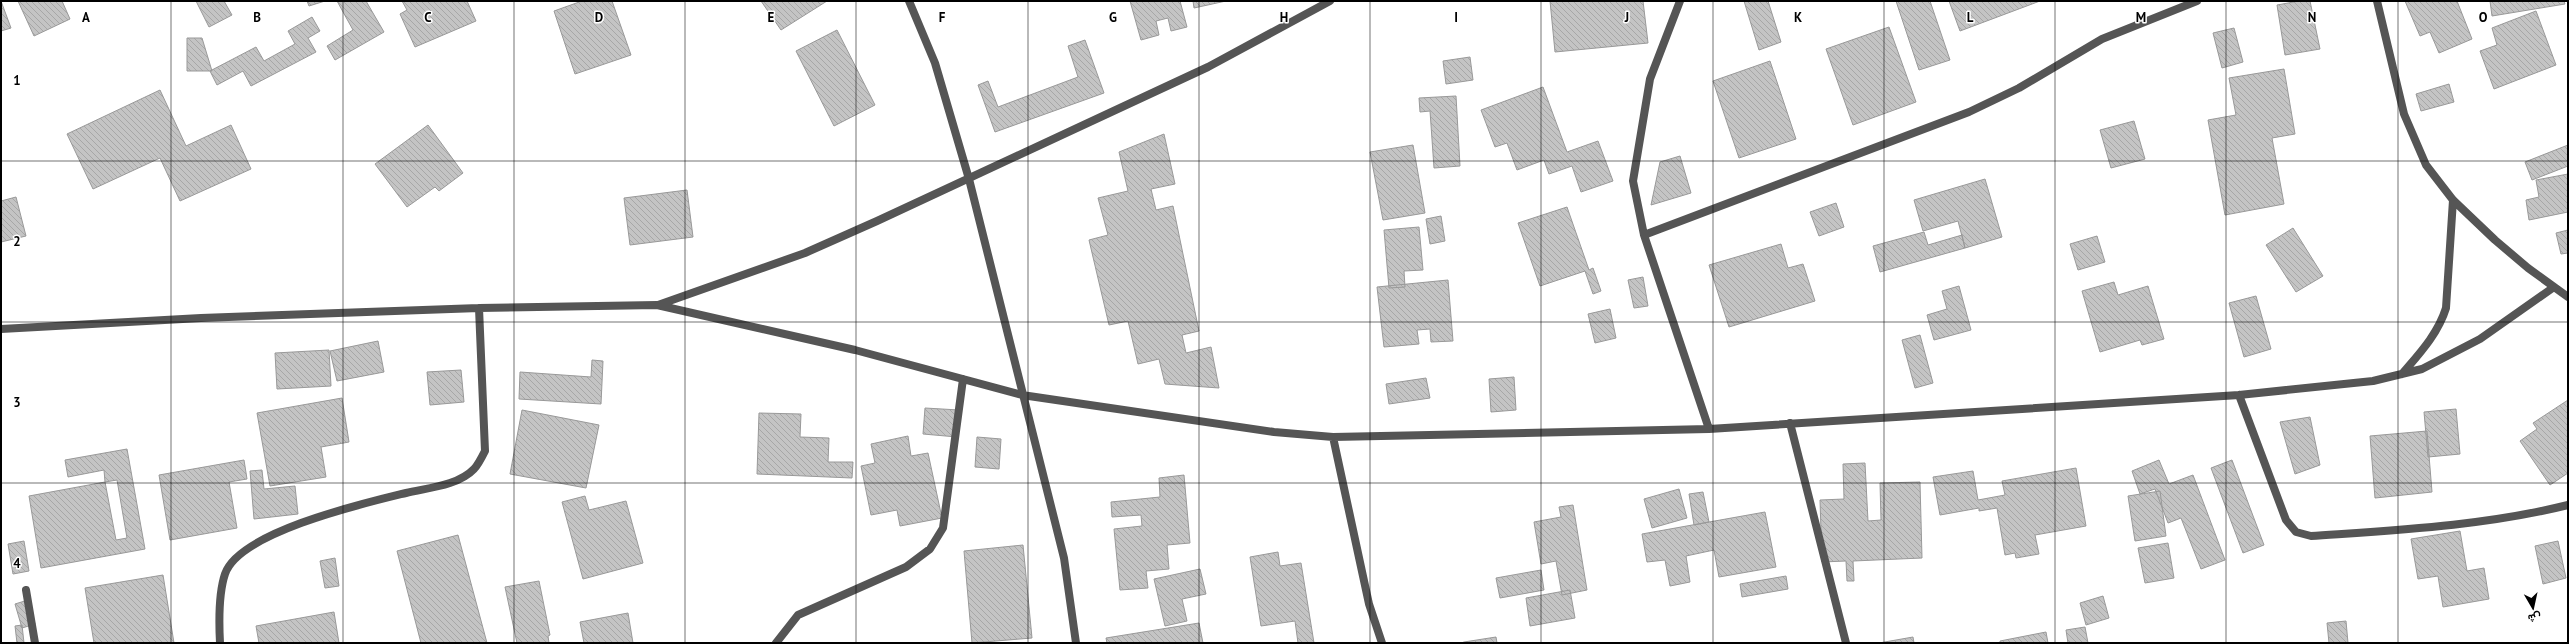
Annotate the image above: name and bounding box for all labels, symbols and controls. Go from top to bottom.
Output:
text: A [82,9,90,26]
text: B [253,9,261,26]
text: C [424,9,432,26]
text: D [595,9,603,26]
text: E [768,9,775,26]
text: F [939,9,946,26]
text: G [1109,9,1117,26]
text: H [1280,9,1288,26]
text: I [1454,9,1458,26]
text: J [1624,9,1629,26]
text: K [1794,9,1802,26]
text: L [1967,9,1974,26]
text: M [2136,9,2146,26]
text: N [2308,9,2316,26]
text: O [2479,9,2488,26]
text: 1 [13,72,21,89]
text: 2 [13,233,21,250]
text: 3 [13,394,21,411]
text: 4 [13,555,21,572]
north arrow [2513,588,2553,628]
text: ش [2527,610,2542,626]

